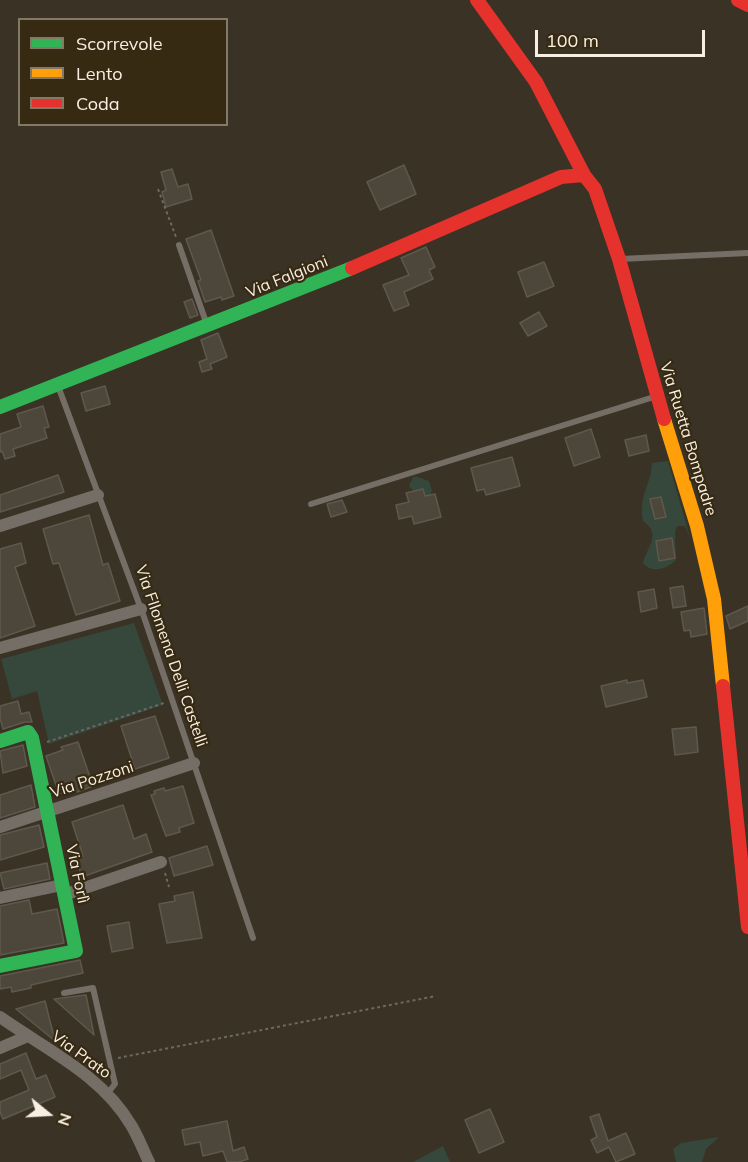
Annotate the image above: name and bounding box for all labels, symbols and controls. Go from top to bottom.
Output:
legend [18,18,228,126]
scale bar [538,18,708,56]
text: 100 m [546,29,599,52]
text: Scorrevole [76,32,163,55]
text: Lento [76,62,123,85]
text: Coda [76,92,120,115]
street label: Via Falgioni [243,252,331,302]
street label: Via Ruetta Bompadre [655,360,721,518]
street label: Via FIlomena Delli Castelli [131,563,211,749]
street label: Via Pozzoni [48,757,136,803]
street label: Via Forlì [61,843,93,905]
street label: Via Prato [47,1027,115,1083]
north arrow [18,1084,78,1144]
text: N [54,1111,76,1128]

